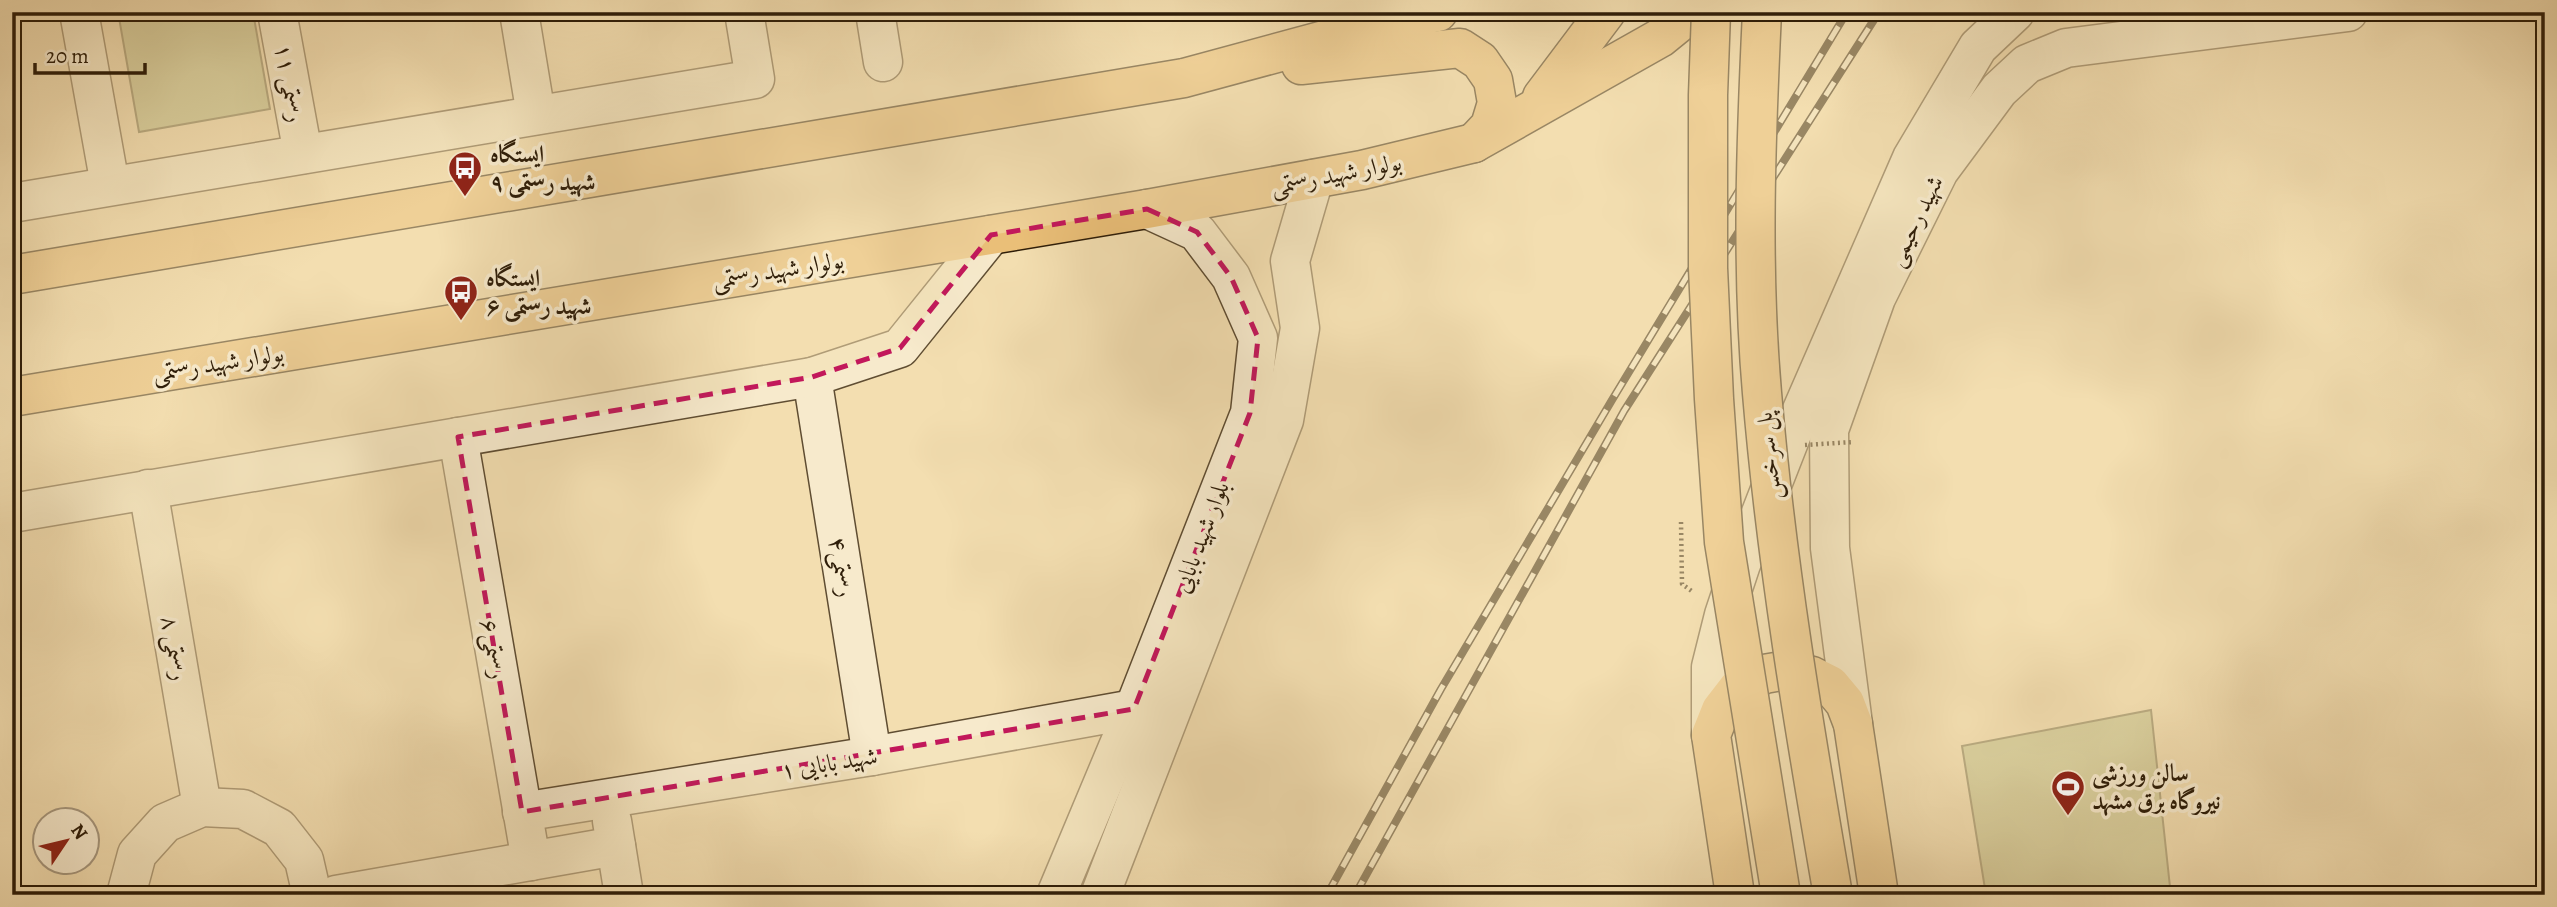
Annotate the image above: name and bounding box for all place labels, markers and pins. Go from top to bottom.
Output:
place label: ایستگاه شهید رستمی ۹ [490,138,595,198]
bus stop icon: ایستگاه شهید رستمی ۹ [446,149,484,198]
place label: ایستگاه شهید رستمی ۶ [486,262,591,322]
bus stop icon: ایستگاه شهید رستمی ۶ [442,273,480,322]
place label: سالن ورزشی نیروگاه برق مشهد [2092,757,2220,817]
sports icon: سالن ورزشی نیروگاه برق مشهد [2049,768,2087,817]

